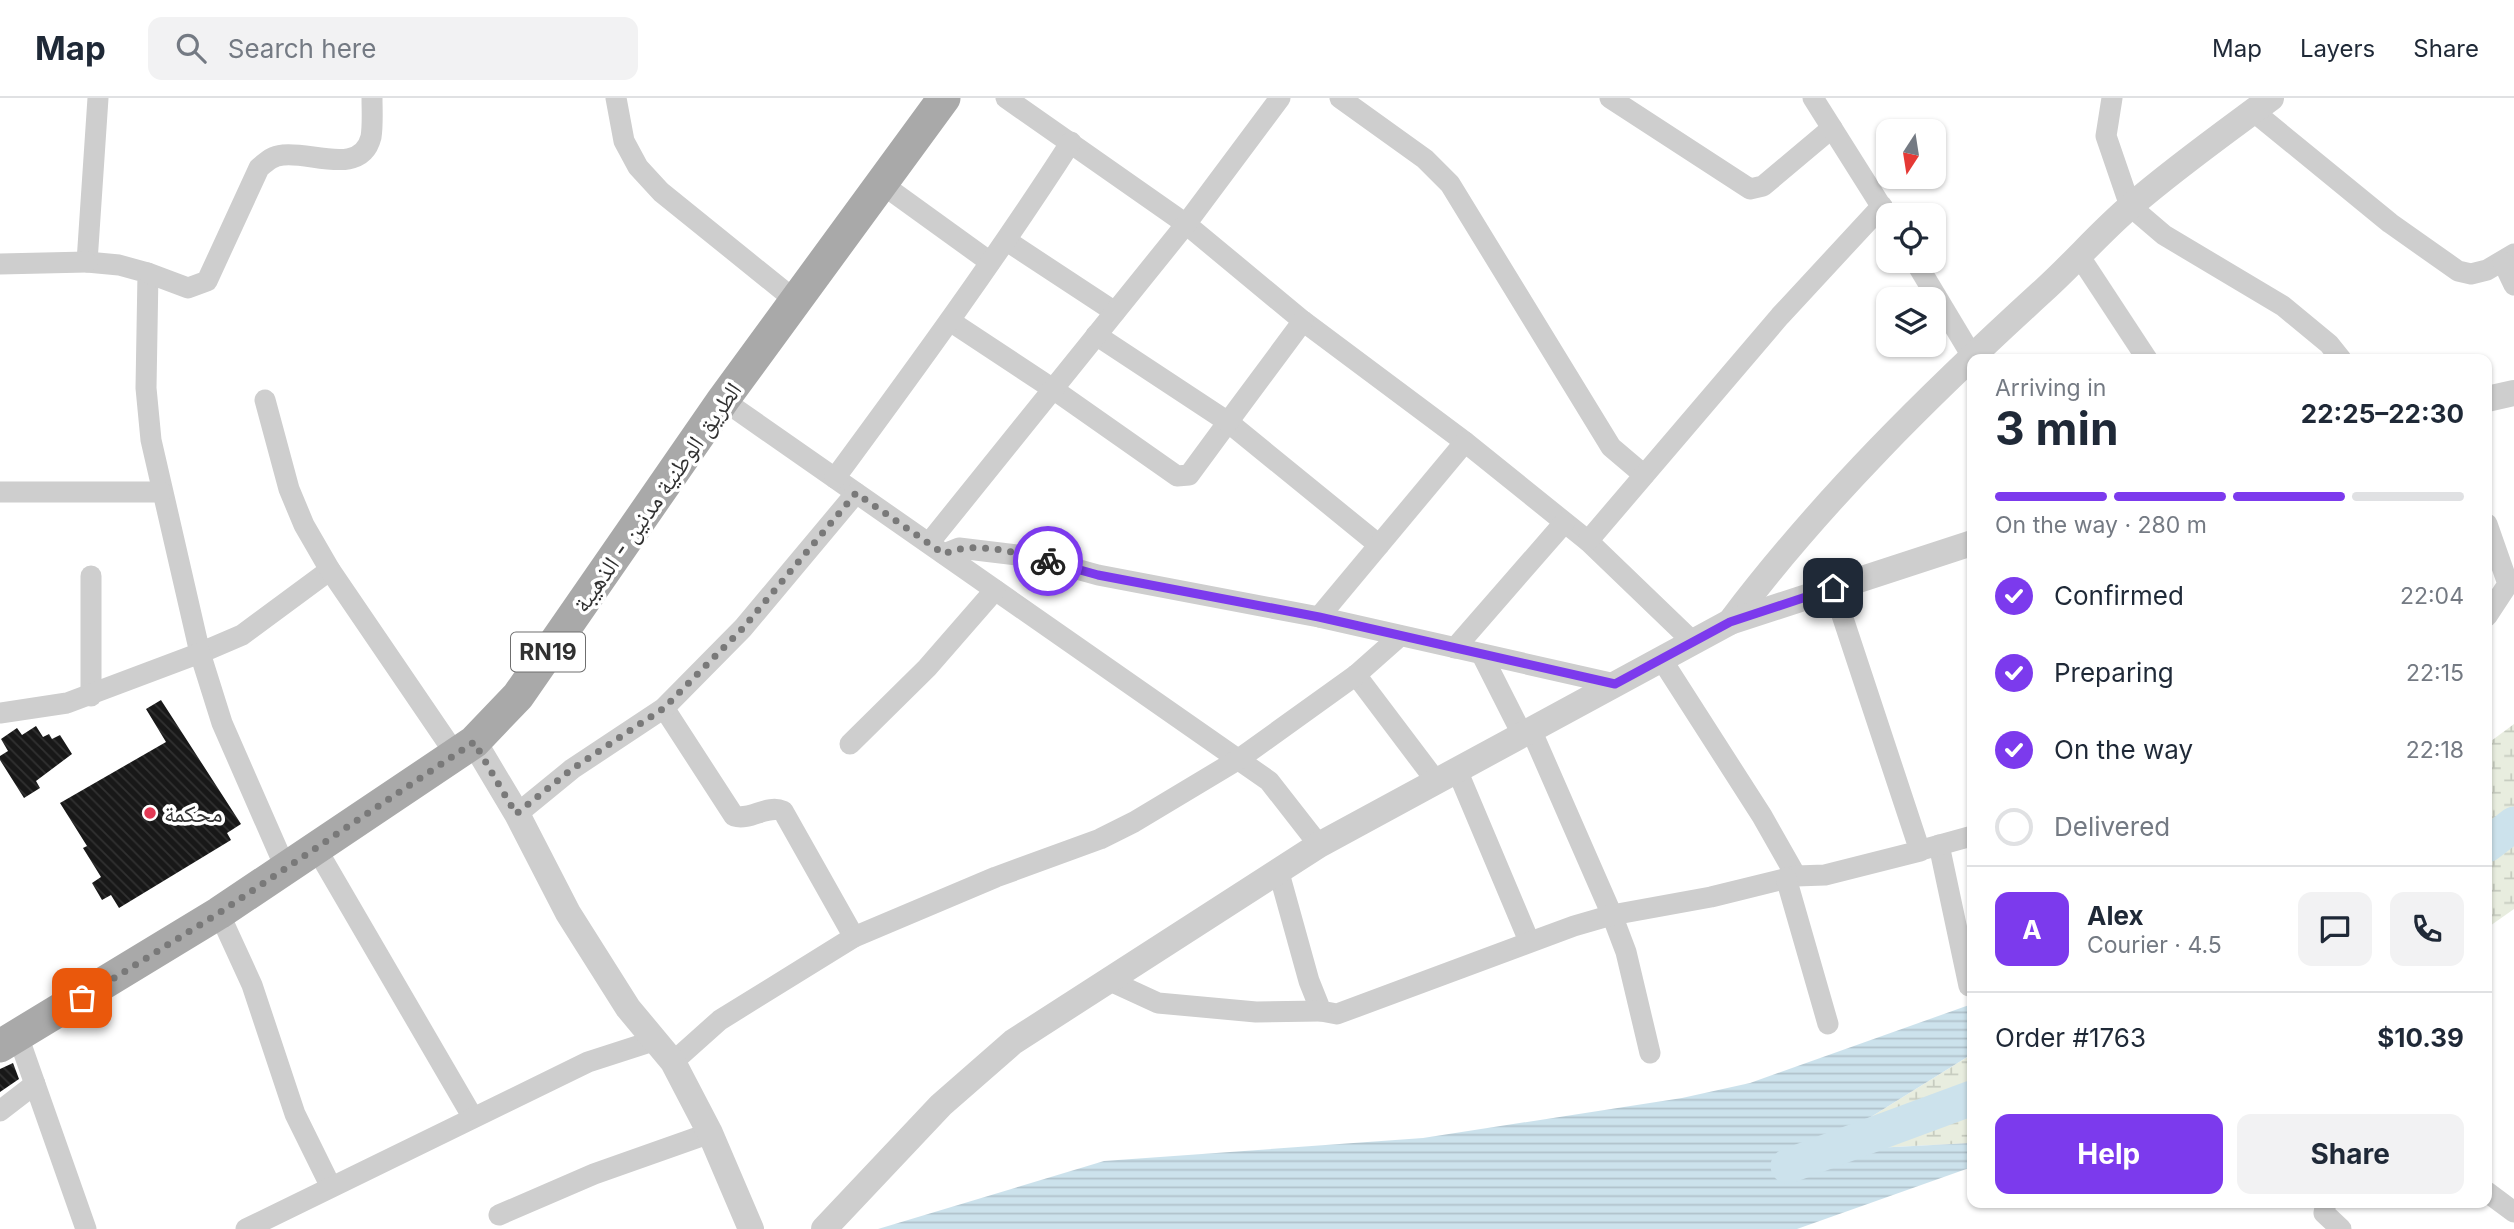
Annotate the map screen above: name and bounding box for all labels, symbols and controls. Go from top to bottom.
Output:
search box [148,17,638,80]
text: Map [35,28,106,68]
icon: search [172,29,210,67]
text: Search here [228,33,376,64]
text: Map [2212,34,2262,63]
text: Layers [2300,34,2375,63]
text: Share [2413,34,2479,63]
north arrow [1876,119,1946,189]
map controls [1876,119,1946,357]
button: locate [1876,203,1946,273]
button: layers [1876,287,1946,357]
text: Arriving in [1995,374,2106,402]
street label: الطريق الوطنية مدنين - الذهيبة [567,376,747,618]
text: 22:25–22:30 [2301,398,2464,429]
text: 3 min [1995,400,2119,456]
text: On the way · 280 m [1995,511,2207,539]
courier [1013,526,1083,596]
icon: bike [1029,542,1067,580]
pin [1803,558,1863,618]
icon: home [1814,569,1852,607]
icon: check [1995,577,2033,615]
text: Confirmed [2054,580,2184,611]
text: 22:04 [2400,582,2464,610]
road number: RN19 [511,632,585,672]
icon: check [1995,654,2033,692]
text: Preparing [2054,657,2174,688]
text: 22:15 [2406,659,2464,687]
icon: check [1995,731,2033,769]
text: On the way [2054,734,2193,765]
text: 22:18 [2406,736,2464,764]
place label: محكمة [164,799,223,828]
marker: محكمة [142,805,158,821]
text: Delivered [2054,811,2170,842]
button: chat [2298,892,2372,966]
button: phone [2390,892,2464,966]
text: Alex [2087,900,2144,931]
text: A [2022,914,2042,945]
text: Courier · 4.5 [2087,931,2222,959]
pin [52,968,112,1028]
icon: bag [63,979,101,1017]
text: Order #1763 [1995,1022,2146,1053]
text: $10.39 [2377,1022,2464,1053]
button: Help [1995,1114,2223,1194]
button: Share [2237,1114,2464,1194]

